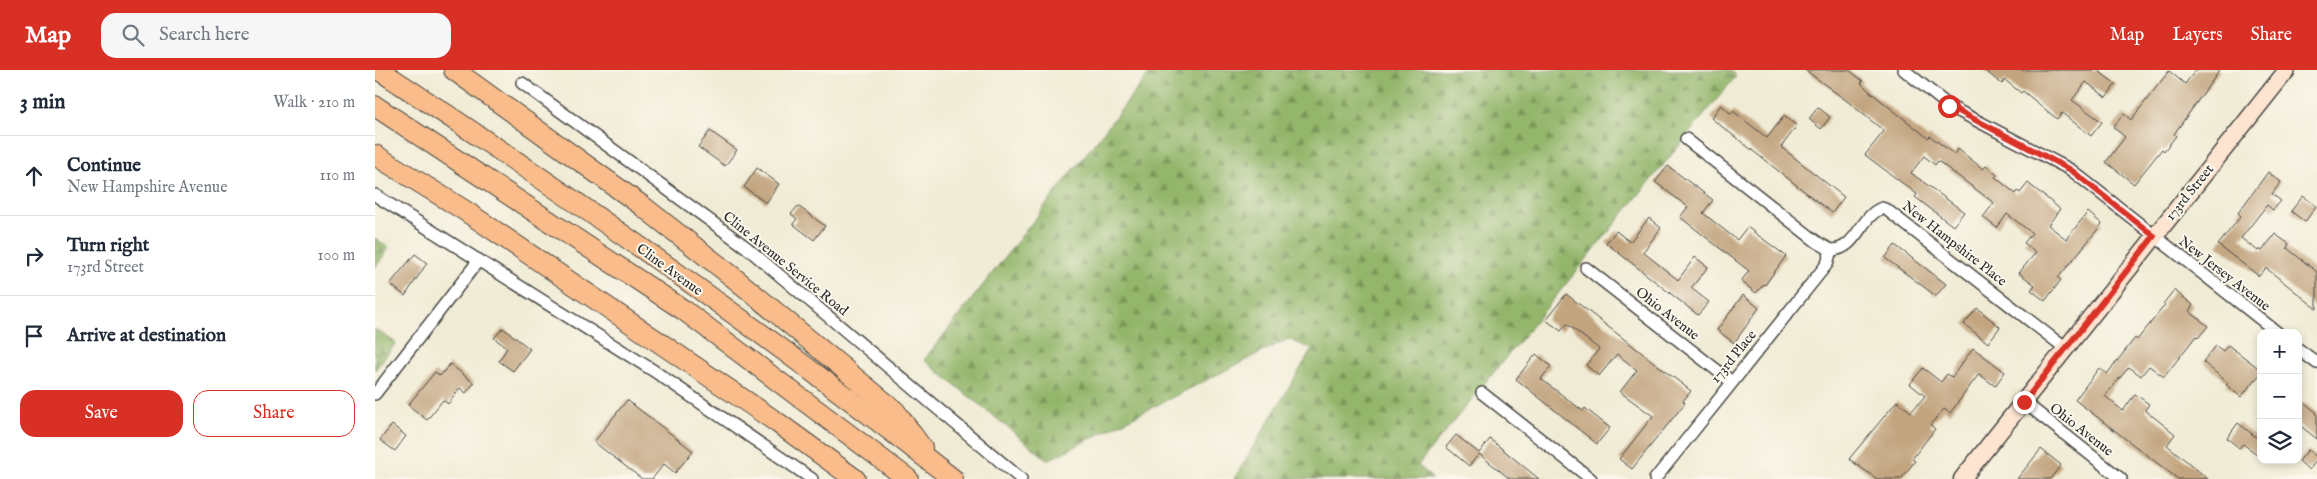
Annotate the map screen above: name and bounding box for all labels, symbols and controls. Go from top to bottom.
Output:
search box [101,13,451,58]
text: Map [25,20,71,51]
icon: search [119,21,147,49]
text: Search here [159,23,250,47]
text: Map [2110,24,2144,47]
text: Layers [2172,24,2223,47]
text: Share [2251,24,2292,47]
text: 3 min [20,89,65,116]
text: Walk · 210 m [273,93,355,113]
route start [1938,95,1961,118]
text: Continue [67,154,141,178]
street label: 173rd Street [2162,161,2218,224]
icon: ahead [20,162,48,190]
text: 110 m [319,166,355,186]
text: New Hampshire Avenue [67,178,227,198]
street label: New Hampshire Place [1898,197,2011,291]
street label: Cline Avenue Service Road [719,208,852,320]
street label: New Jersey Avenue [2175,232,2274,316]
text: Turn right [67,234,149,258]
street label: Cline Avenue [633,240,706,300]
icon: right [20,242,48,270]
text: 100 m [318,246,355,266]
text: 173rd Street [67,258,144,278]
street label: Ohio Avenue [1632,283,1703,345]
icon: arrive [20,322,48,350]
text: Arrive at destination [67,324,226,348]
street label: 173rd Place [1707,326,1761,387]
map controls [2257,329,2302,464]
button: + [2257,329,2302,374]
button: − [2257,374,2302,419]
button: Save [20,390,183,437]
button: Share [193,390,355,437]
route end [2013,391,2036,414]
street label: Ohio Avenue [2046,399,2117,461]
button: layers [2257,419,2302,464]

